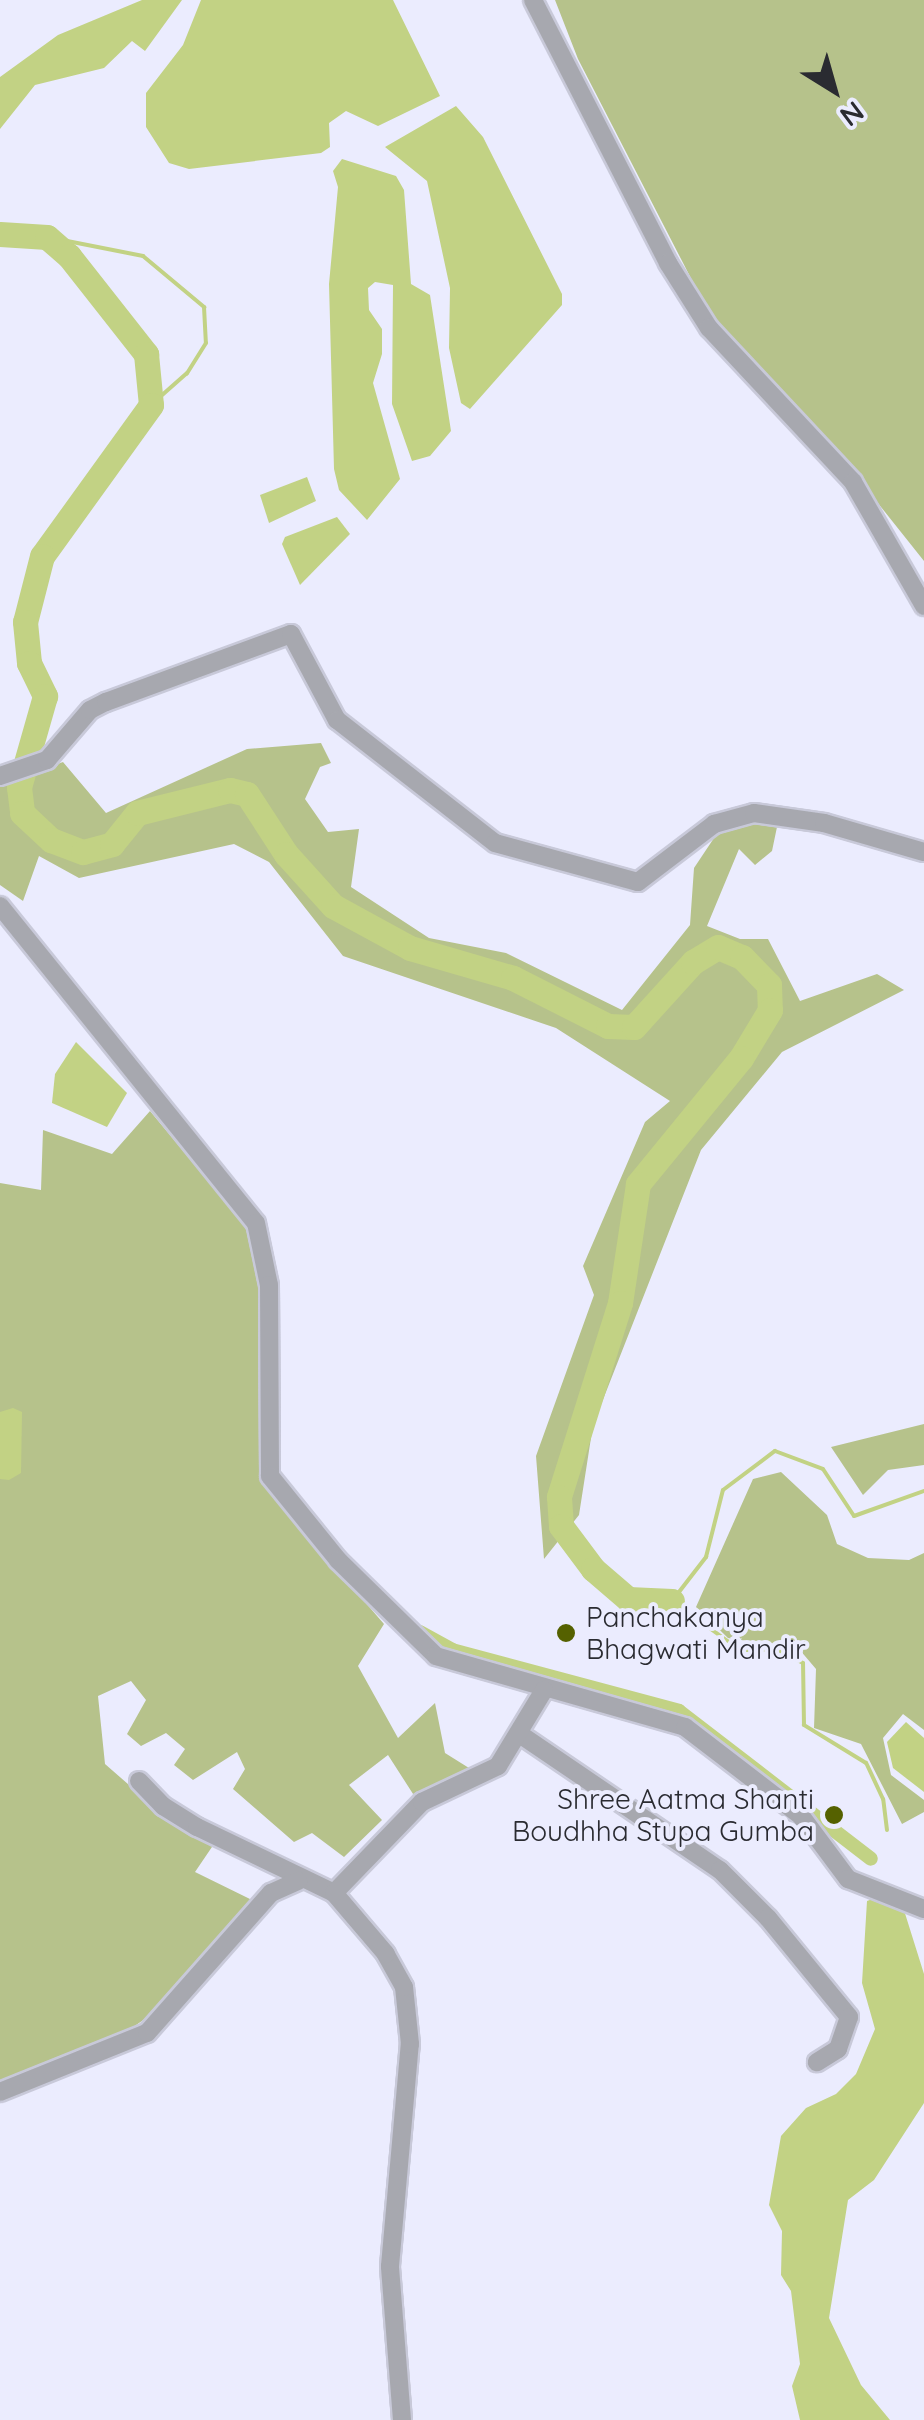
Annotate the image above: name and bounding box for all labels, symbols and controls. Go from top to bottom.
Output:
north arrow [784,40,884,140]
text: N [834,94,871,135]
place label: Panchakanya Bhagwati Mandir [586,1600,806,1666]
marker: Panchakanya Bhagwati Mandir [555,1622,577,1644]
place label: Shree Aatma Shanti Boudhha Stupa Gumba [512,1782,814,1848]
marker: Shree Aatma Shanti Boudhha Stupa Gumba [823,1804,845,1826]

